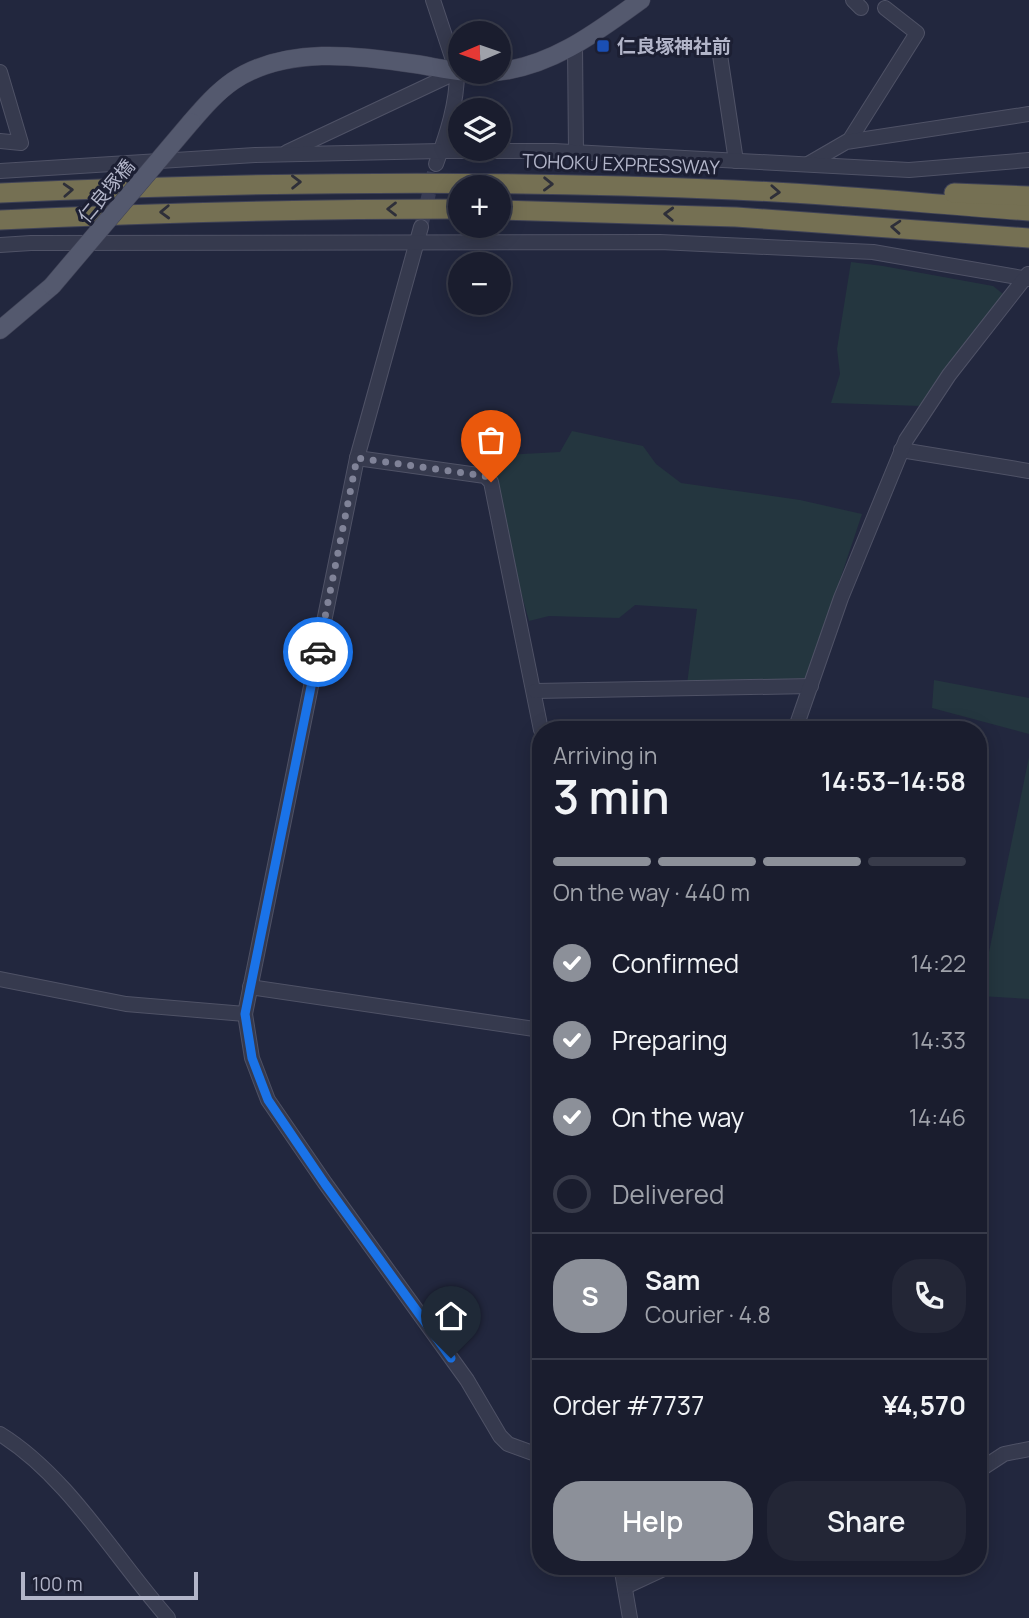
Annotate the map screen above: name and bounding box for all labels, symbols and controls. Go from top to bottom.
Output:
north arrow [448,21,511,84]
map controls [448,21,511,315]
place label: 仁良塚神社前 [617,33,731,59]
marker: 仁良塚神社前 [595,38,611,54]
button: layers [448,98,511,161]
street label: TOHOKU EXPRESSWAY [522,148,721,180]
street label: 仁良塚橋 [72,154,140,228]
one-way arrow [290,175,301,190]
button: + [448,175,511,238]
one-way arrow [542,176,553,191]
one-way arrow [63,182,74,197]
one-way arrow [770,185,781,200]
one-way arrow [386,201,397,217]
one-way arrow [159,205,170,220]
one-way arrow [663,207,674,222]
one-way arrow [890,220,901,235]
button: − [448,252,511,315]
pin [461,410,521,482]
icon: bag [472,421,510,459]
courier [283,617,353,687]
icon: car [299,633,337,671]
text: Arriving in [553,739,658,771]
text: 14:53–14:58 [821,763,966,799]
text: 3 min [553,765,670,828]
text: On the way · 440 m [553,876,750,908]
icon: check [553,944,591,982]
text: Confirmed [612,945,739,981]
text: 14:22 [910,947,966,979]
icon: check [553,1021,591,1059]
text: Preparing [612,1022,728,1058]
text: 14:33 [911,1024,966,1056]
icon: check [553,1098,591,1136]
text: On the way [612,1099,744,1135]
text: 14:46 [909,1101,966,1133]
text: Delivered [612,1176,724,1212]
button: phone [892,1259,966,1333]
text: Sam [645,1262,700,1298]
text: S [581,1278,599,1314]
pin [421,1286,481,1358]
icon: home [432,1297,470,1335]
text: Courier · 4.8 [645,1298,771,1330]
text: Order #7737 [553,1387,704,1423]
text: ¥4,570 [883,1387,966,1423]
button: Help [553,1481,753,1561]
button: Share [767,1481,966,1561]
scale bar [21,1569,198,1601]
text: 100 m [32,1571,83,1597]

